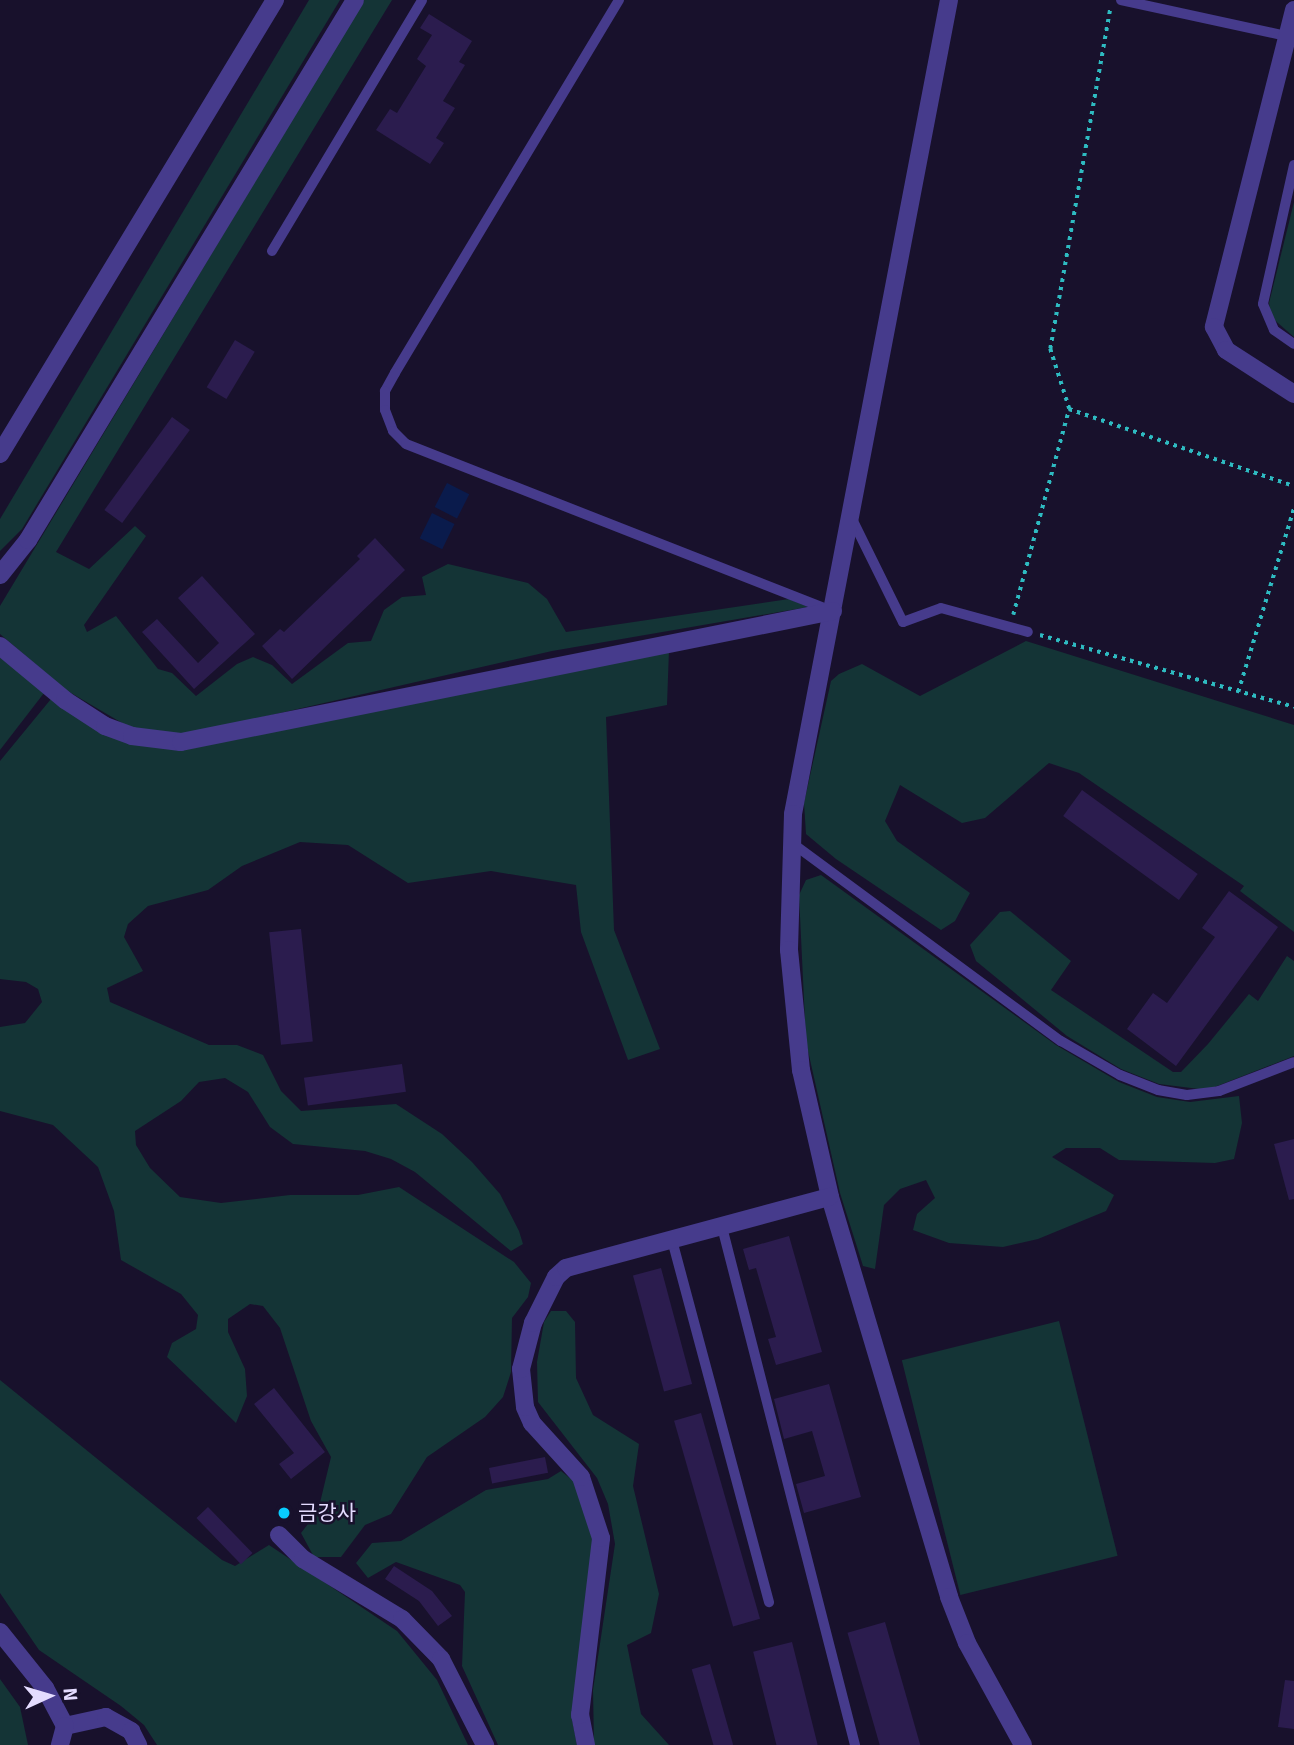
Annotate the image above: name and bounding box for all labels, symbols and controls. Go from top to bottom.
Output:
place label: 금강사 [298,1500,356,1526]
marker: 금강사 [276,1505,292,1521]
north arrow [14,1661,84,1731]
text: N [58,1687,82,1702]

